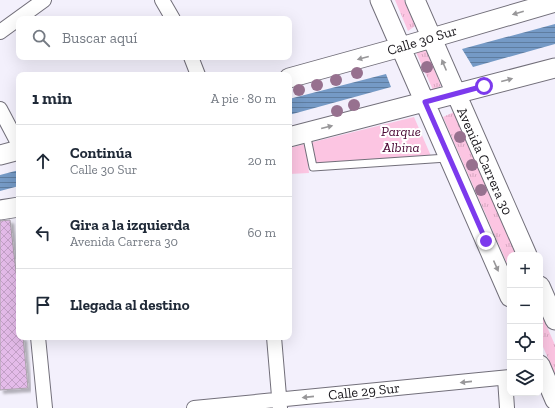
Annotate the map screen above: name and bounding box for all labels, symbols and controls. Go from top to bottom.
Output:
one-way arrow [511,10,523,16]
search box [16,16,292,60]
street label: Calle 30 Sur [385,22,459,59]
icon: search [30,27,52,49]
text: Buscar aquí [62,29,138,47]
one-way arrow [357,55,370,61]
one-way arrow [440,59,446,71]
route start [475,77,493,95]
one-way arrow [501,77,513,83]
text: 1 min [32,88,72,108]
text: A pie · 80 m [211,91,276,106]
street label: Avenida Carrera 30 [453,105,516,218]
park label: Parque Albina [381,123,421,156]
one-way arrow [321,124,333,130]
text: Continúa [70,144,132,162]
icon: ahead [32,150,54,172]
text: 20 m [248,153,276,168]
text: Calle 30 Sur [70,162,137,177]
text: Gira a la izquierda [70,216,190,234]
icon: left [32,222,54,244]
text: 60 m [247,225,276,240]
route end [477,232,495,250]
text: Avenida Carrera 30 [70,234,178,249]
map controls [507,252,543,396]
button: + [507,252,543,288]
one-way arrow [494,260,500,272]
button: − [507,288,543,324]
icon: arrive [32,294,54,316]
text: Llegada al destino [70,296,190,314]
button: locate [507,324,543,360]
button: layers [507,360,543,396]
one-way arrow [460,378,472,385]
street label: Calle 29 Sur [327,379,401,404]
one-way arrow [302,393,314,400]

